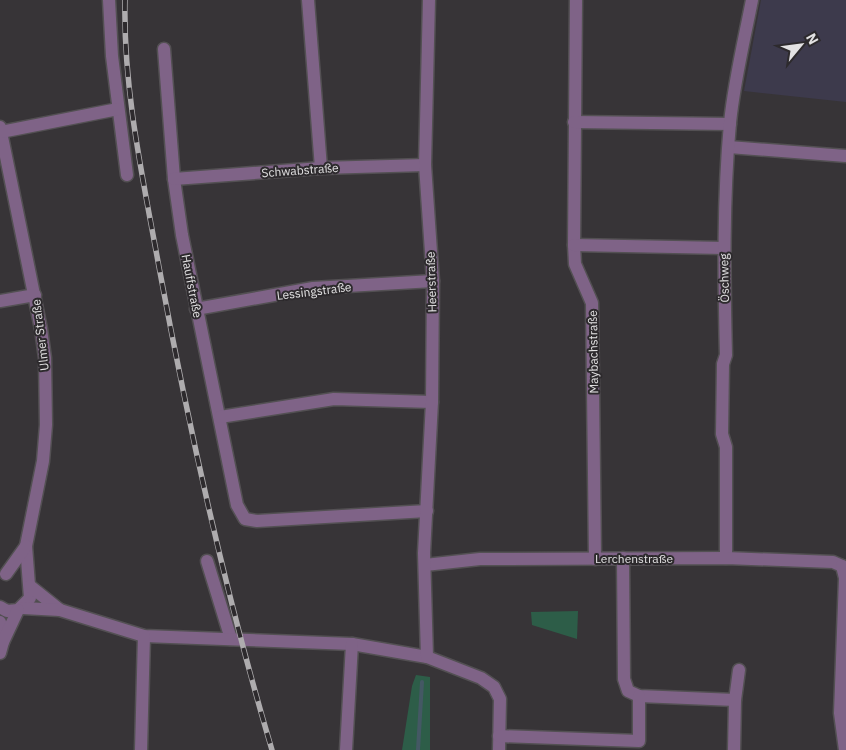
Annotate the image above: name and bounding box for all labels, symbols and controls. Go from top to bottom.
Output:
north arrow [776,20,826,70]
text: N [802,30,823,47]
street label: Schwabstraße [261,160,339,180]
street label: Heerstraße [422,251,440,313]
street label: Hauffstraße [178,253,206,319]
street label: Öschweg [716,253,732,303]
street label: Lessingstraße [276,279,353,303]
street label: Ulmer Straße [28,298,52,372]
street label: Maybachstraße [585,310,601,394]
street label: Lerchenstraße [595,551,673,566]

